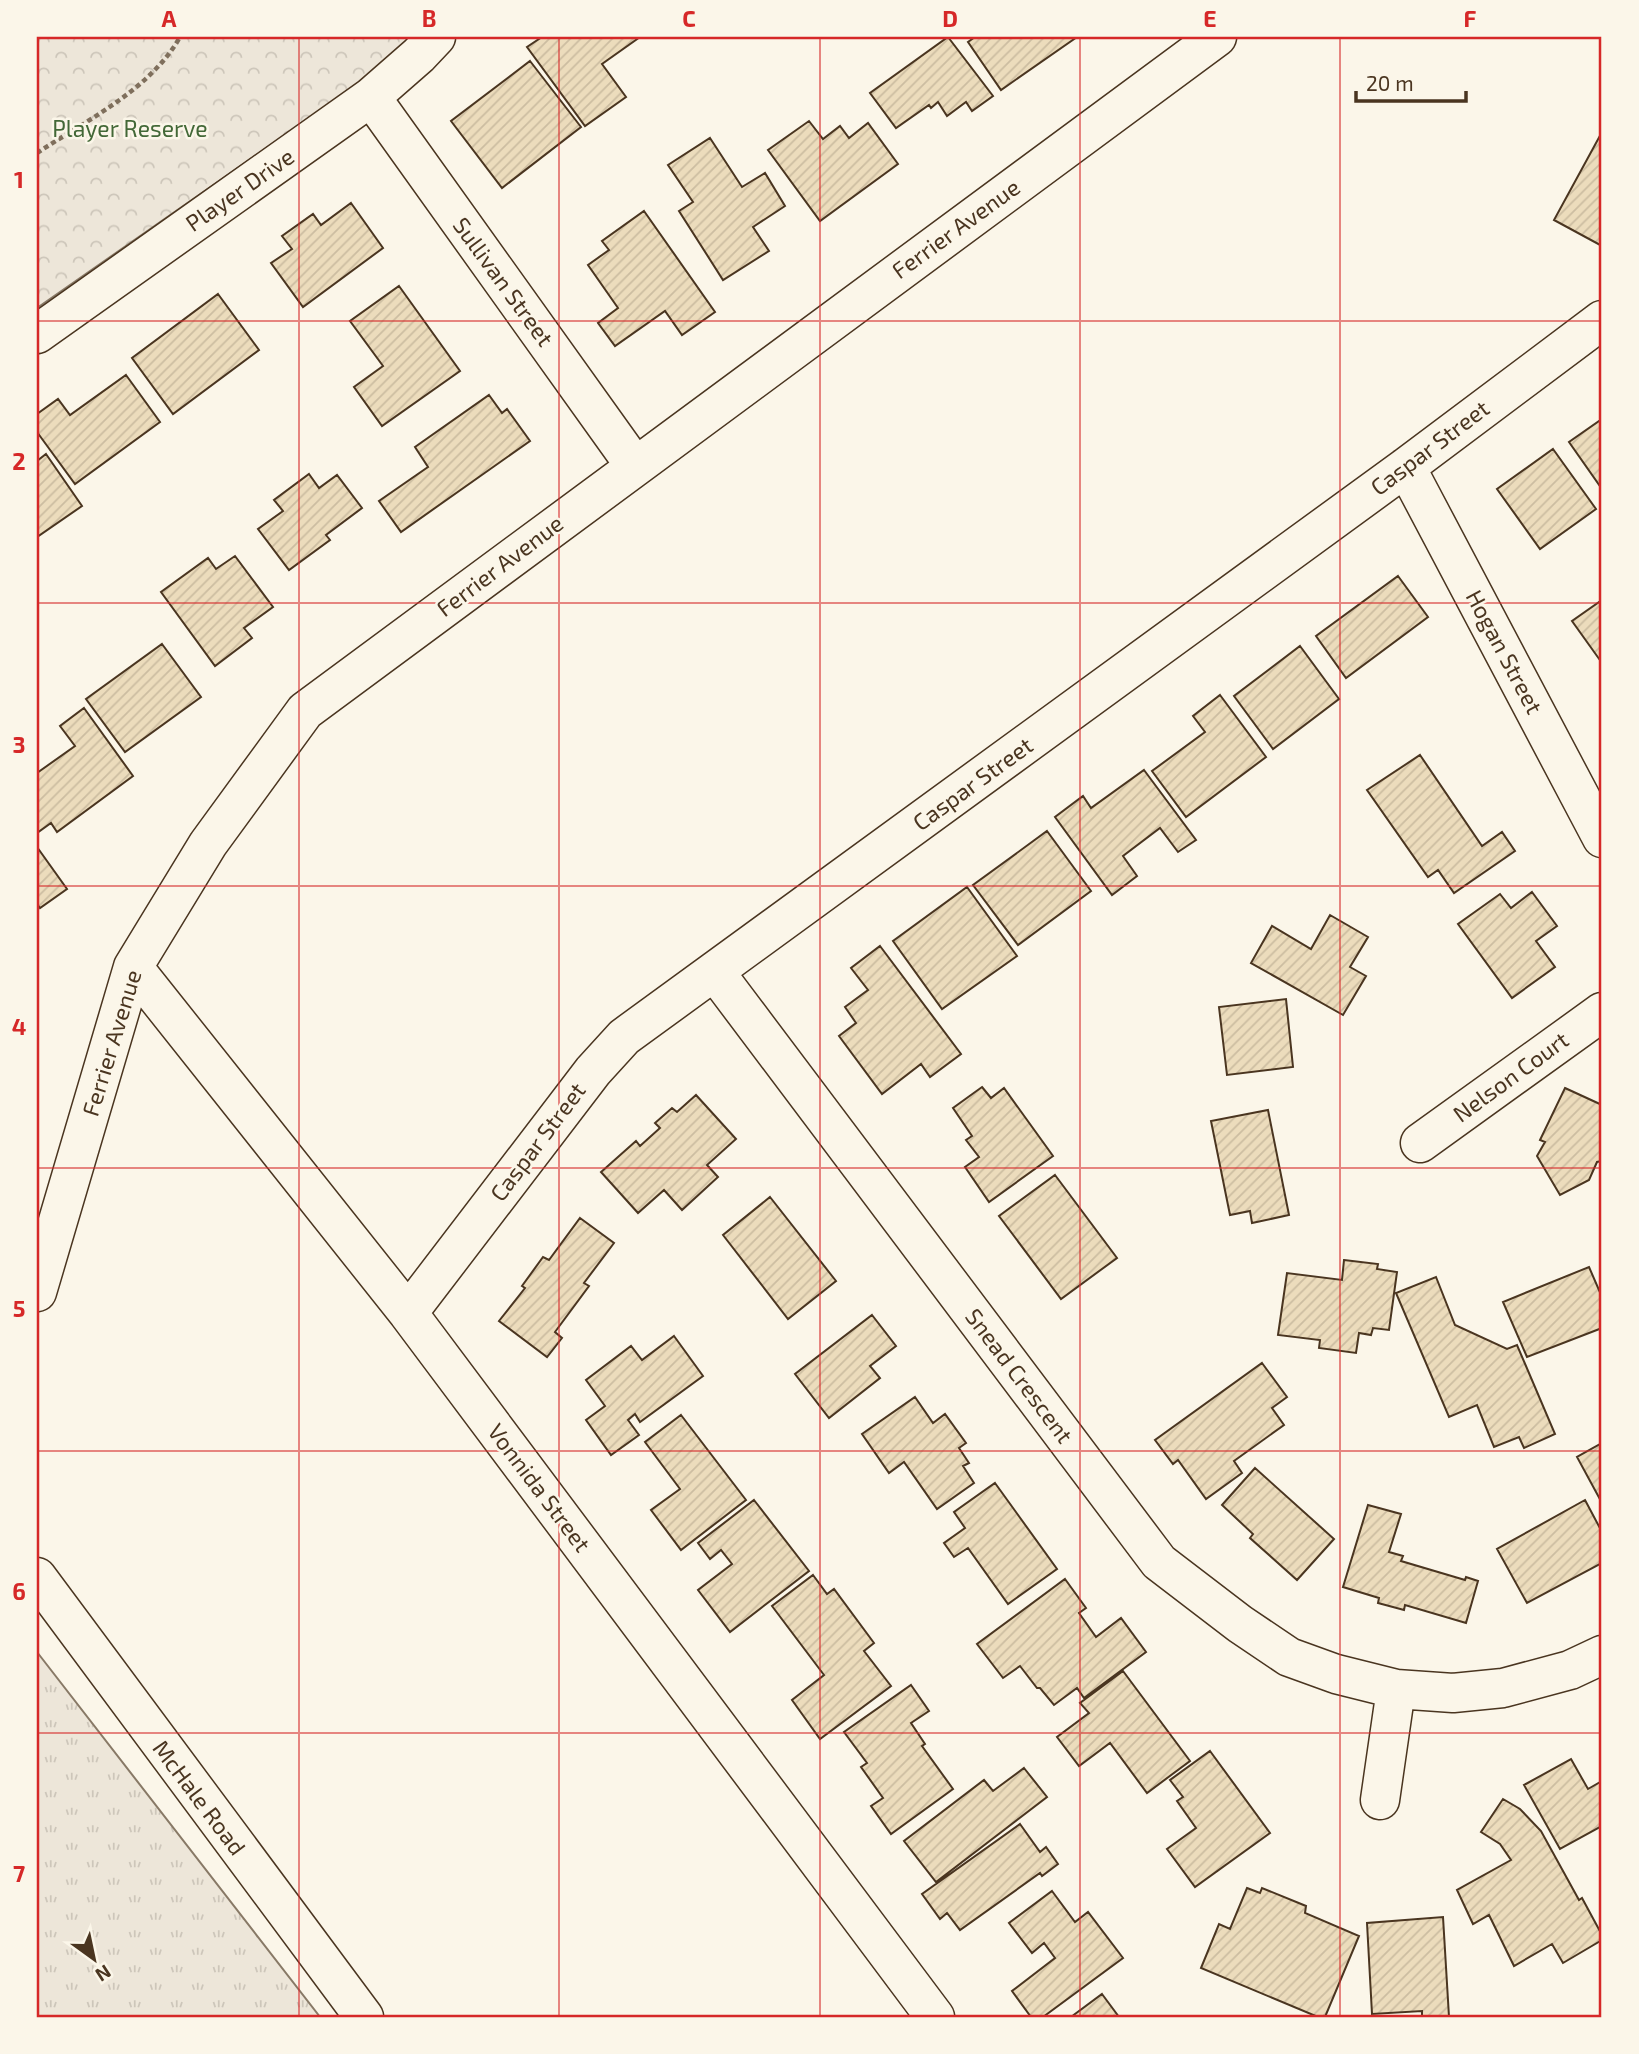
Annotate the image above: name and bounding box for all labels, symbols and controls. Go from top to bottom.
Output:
text: A [161,4,177,32]
text: B [422,4,436,32]
text: C [682,4,696,32]
text: D [942,4,958,32]
text: E [1203,4,1217,32]
text: F [1464,4,1477,32]
scale bar [1356,60,1466,104]
text: 20 m [1366,70,1414,95]
park label: Player Reserve [52,114,208,142]
street label: Player Drive [180,142,299,237]
text: 1 [14,165,24,193]
street label: Ferrier Avenue [886,172,1025,284]
street label: Sullivan Street [448,211,560,352]
street label: Caspar Street [1365,393,1494,501]
text: 2 [12,447,26,475]
street label: Ferrier Avenue [431,508,568,622]
street label: Hogan Street [1461,585,1549,718]
text: 3 [12,730,26,758]
street label: Caspar Street [907,730,1038,836]
street label: Ferrier Avenue [76,966,147,1119]
text: 4 [12,1012,26,1040]
street label: Nelson Court [1447,1025,1574,1127]
street label: Caspar Street [484,1076,591,1206]
text: 5 [13,1294,25,1322]
street label: Snead Crescent [960,1303,1080,1448]
street label: Vonnida Street [482,1418,597,1557]
text: 6 [12,1577,26,1605]
street label: McHale Road [147,1734,252,1860]
text: 7 [13,1859,25,1887]
north arrow [60,1924,130,1994]
text: N [92,1960,116,1987]

